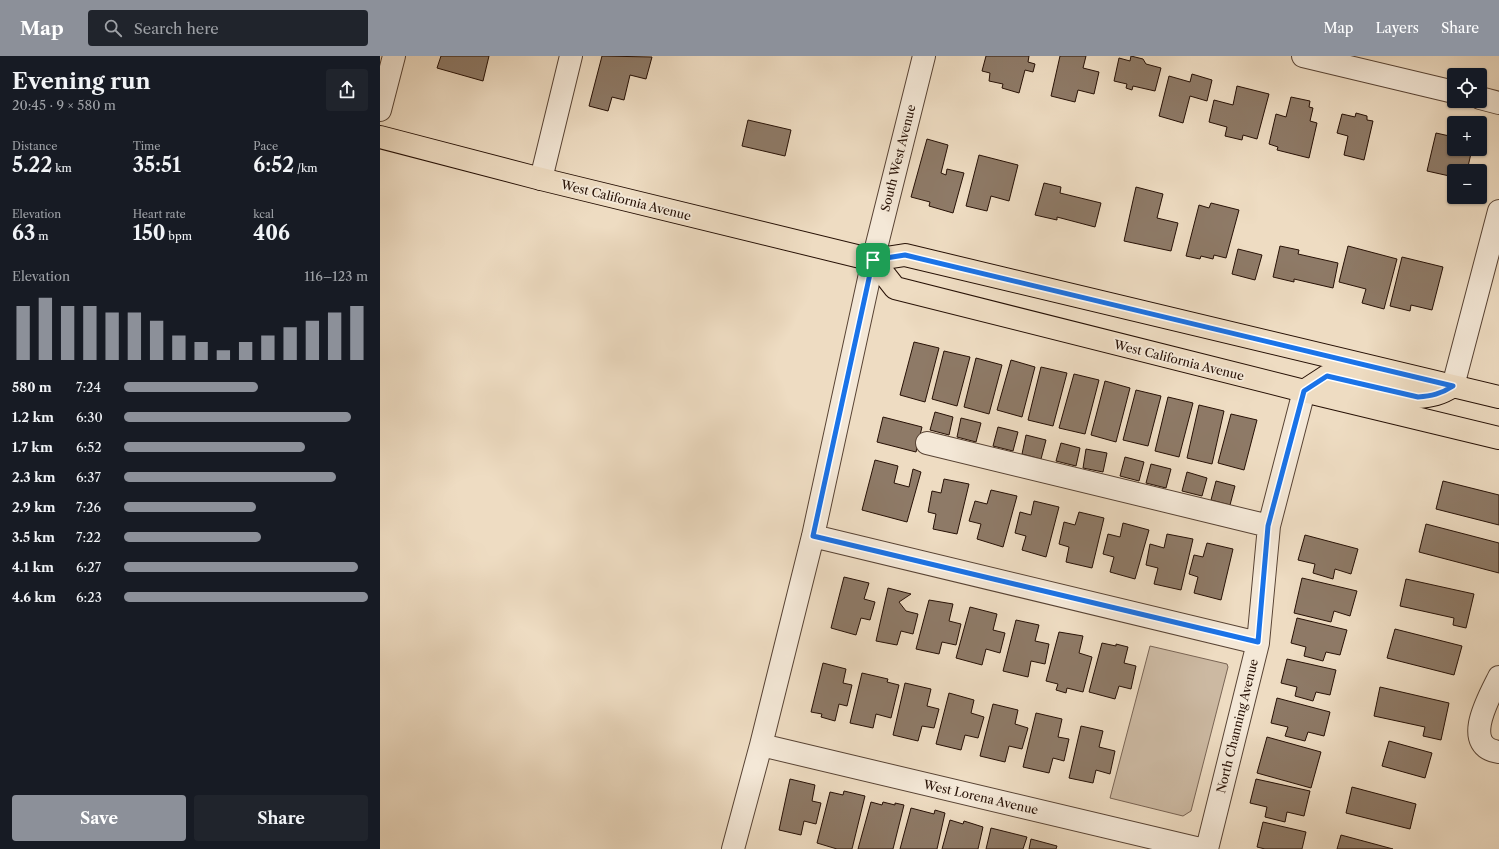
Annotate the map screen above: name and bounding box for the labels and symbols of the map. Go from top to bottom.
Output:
street label: South West Avenue [877,103,919,213]
street label: West California Avenue [558,176,693,223]
pin [856,243,890,277]
street label: West California Avenue [1111,336,1246,383]
street label: North Channing Avenue [1213,657,1261,795]
street label: West Lorena Avenue [921,776,1040,818]

